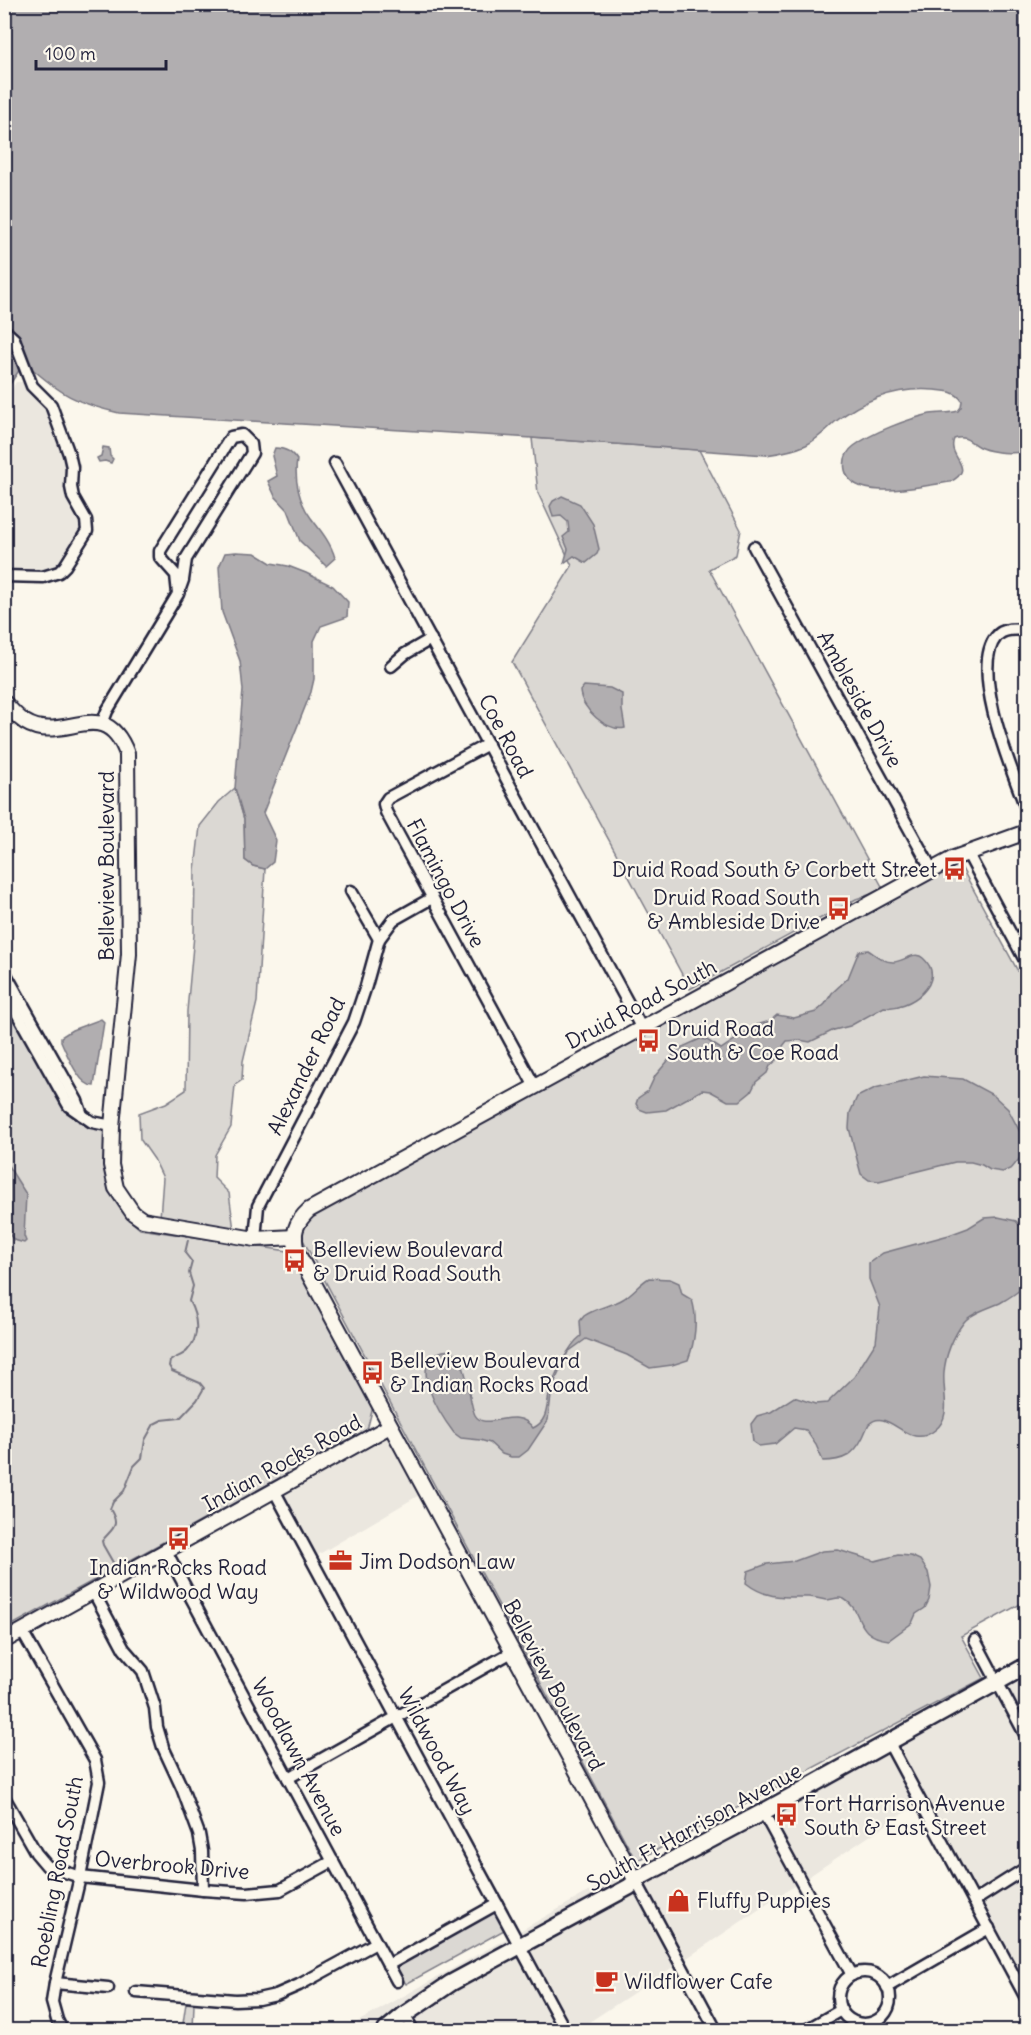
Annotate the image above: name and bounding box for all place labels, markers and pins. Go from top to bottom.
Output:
place label: Druid Road South & Corbett Street [612,856,937,883]
bus stop icon: Druid Road South & Corbett Street [942,856,968,882]
place label: Druid Road South & Ambleside Drive [647,884,820,935]
bus stop icon: Druid Road South & Ambleside Drive [825,896,851,922]
place label: Druid Road South & Coe Road [667,1015,839,1066]
bus stop icon: Druid Road South & Coe Road [636,1027,662,1053]
place label: Belleview Boulevard & Druid Road South [313,1236,503,1287]
bus stop icon: Belleview Boulevard & Druid Road South [282,1248,308,1274]
place label: Belleview Boulevard & Indian Rocks Road [390,1347,589,1398]
bus stop icon: Belleview Boulevard & Indian Rocks Road [359,1359,385,1385]
bus stop icon: Indian Rocks Road & Wildwood Way [165,1526,191,1552]
office icon: Jim Dodson Law [328,1548,354,1574]
place label: Jim Dodson Law [359,1548,515,1575]
place label: Indian Rocks Road & Wildwood Way [89,1554,267,1605]
place label: Fort Harrison Avenue South & East Street [804,1790,1005,1841]
bus stop icon: Fort Harrison Avenue South & East Street [773,1802,799,1828]
shop icon: Fluffy Puppies [666,1887,692,1913]
place label: Fluffy Puppies [697,1887,831,1914]
cafe icon: Wildflower Cafe [593,1968,619,1994]
place label: Wildflower Cafe [624,1968,773,1995]

